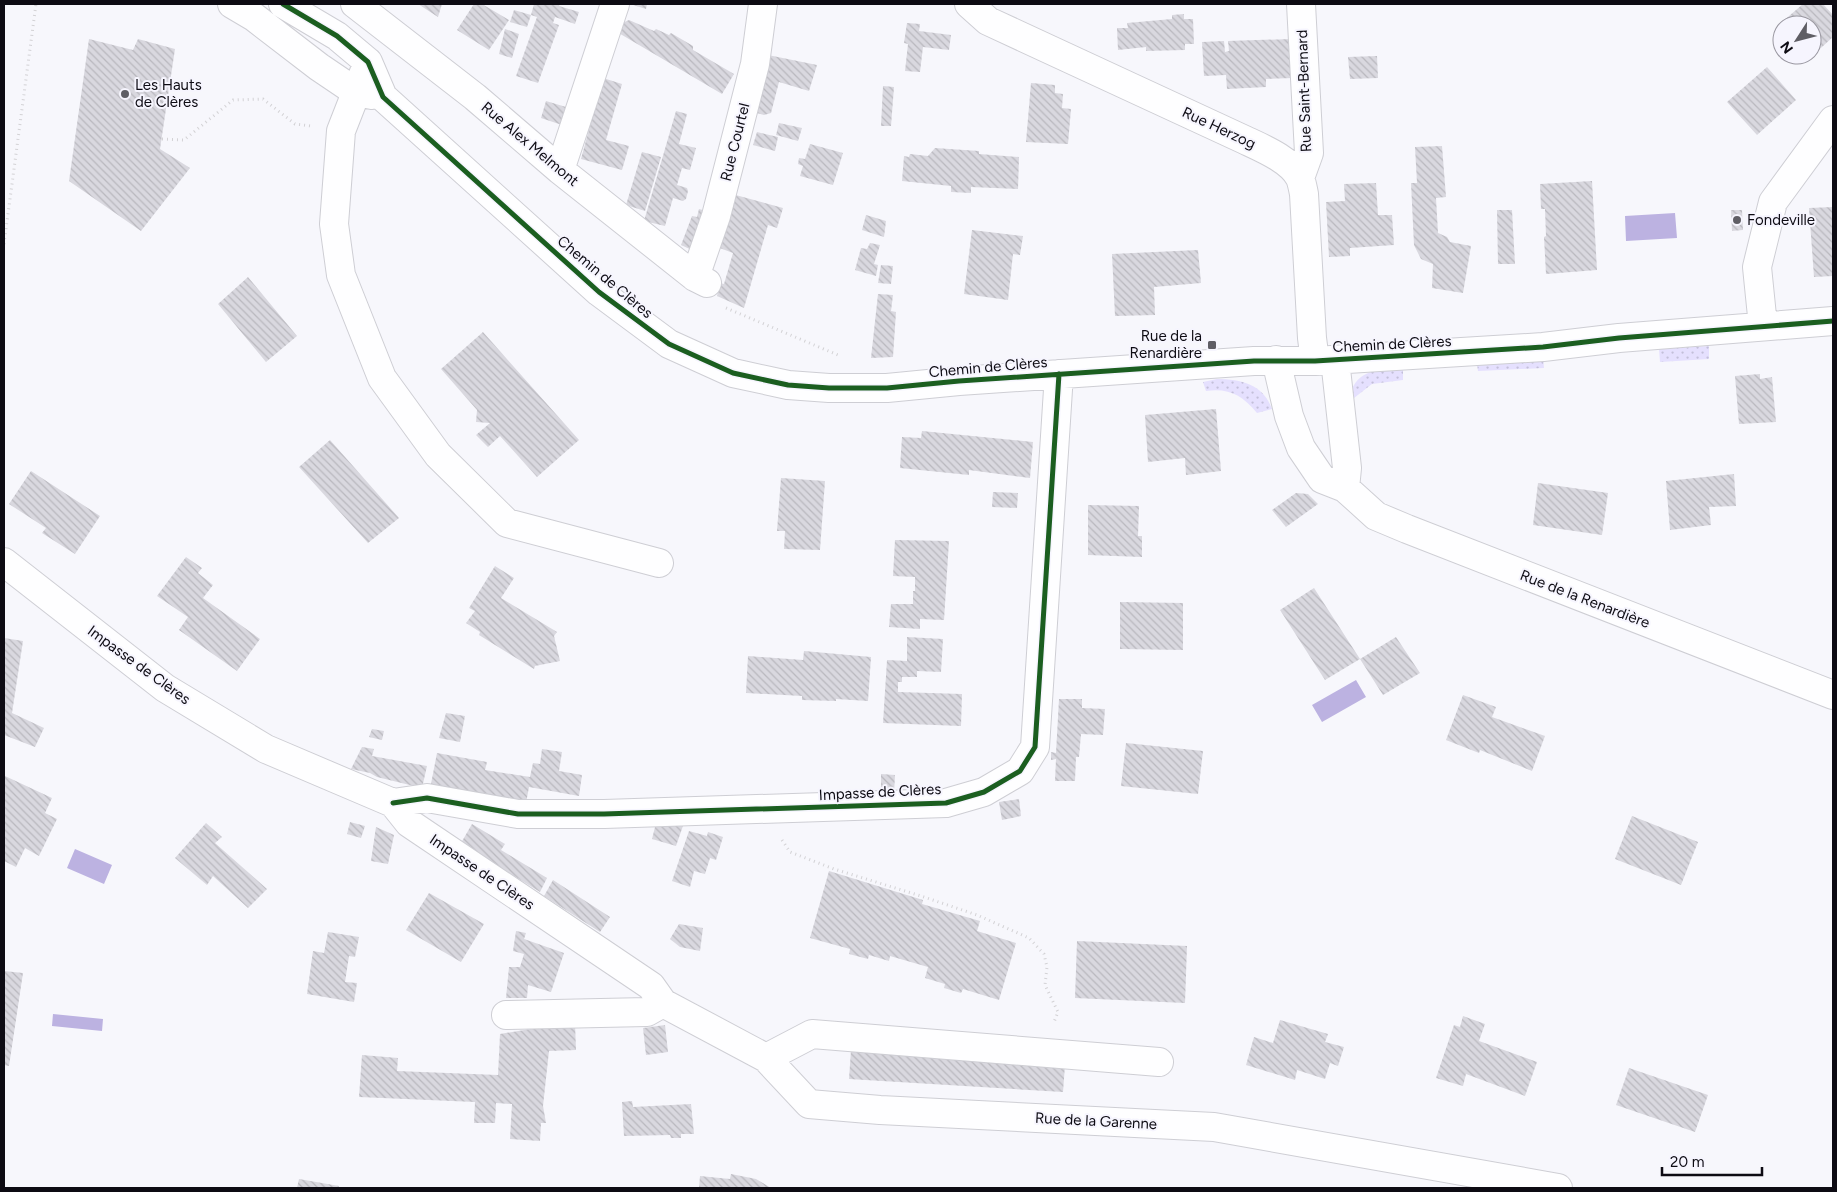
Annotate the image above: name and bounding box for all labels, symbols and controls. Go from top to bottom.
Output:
north arrow [1772,15,1822,65]
street label: Rue Saint-Bernard [1293,29,1315,153]
text: N [1777,38,1797,57]
place label: Les Hauts de Clères [135,76,202,111]
marker: Les Hauts de Clères [119,88,131,100]
street label: Rue Alex Melmont [478,98,583,190]
street label: Rue Courtel [717,101,753,183]
street label: Rue Herzog [1179,103,1259,153]
place label: Fondeville [1747,211,1815,229]
marker: Fondeville [1731,214,1743,226]
street label: Chemin de Clères [554,232,656,322]
place label: Rue de la Renardière [1130,327,1202,362]
street label: Chemin de Clères [1332,332,1452,356]
marker: Rue de la Renardière [1206,339,1218,351]
street label: Chemin de Clères [928,353,1048,381]
street label: Rue de la Renardière [1518,566,1652,632]
street label: Impasse de Clères [84,622,194,708]
street label: Impasse de Clères [818,780,942,804]
street label: Impasse de Clères [426,830,538,914]
street label: Rue de la Garenne [1034,1109,1158,1133]
scale bar [1662,1144,1762,1176]
text: 20 m [1670,1153,1704,1171]

